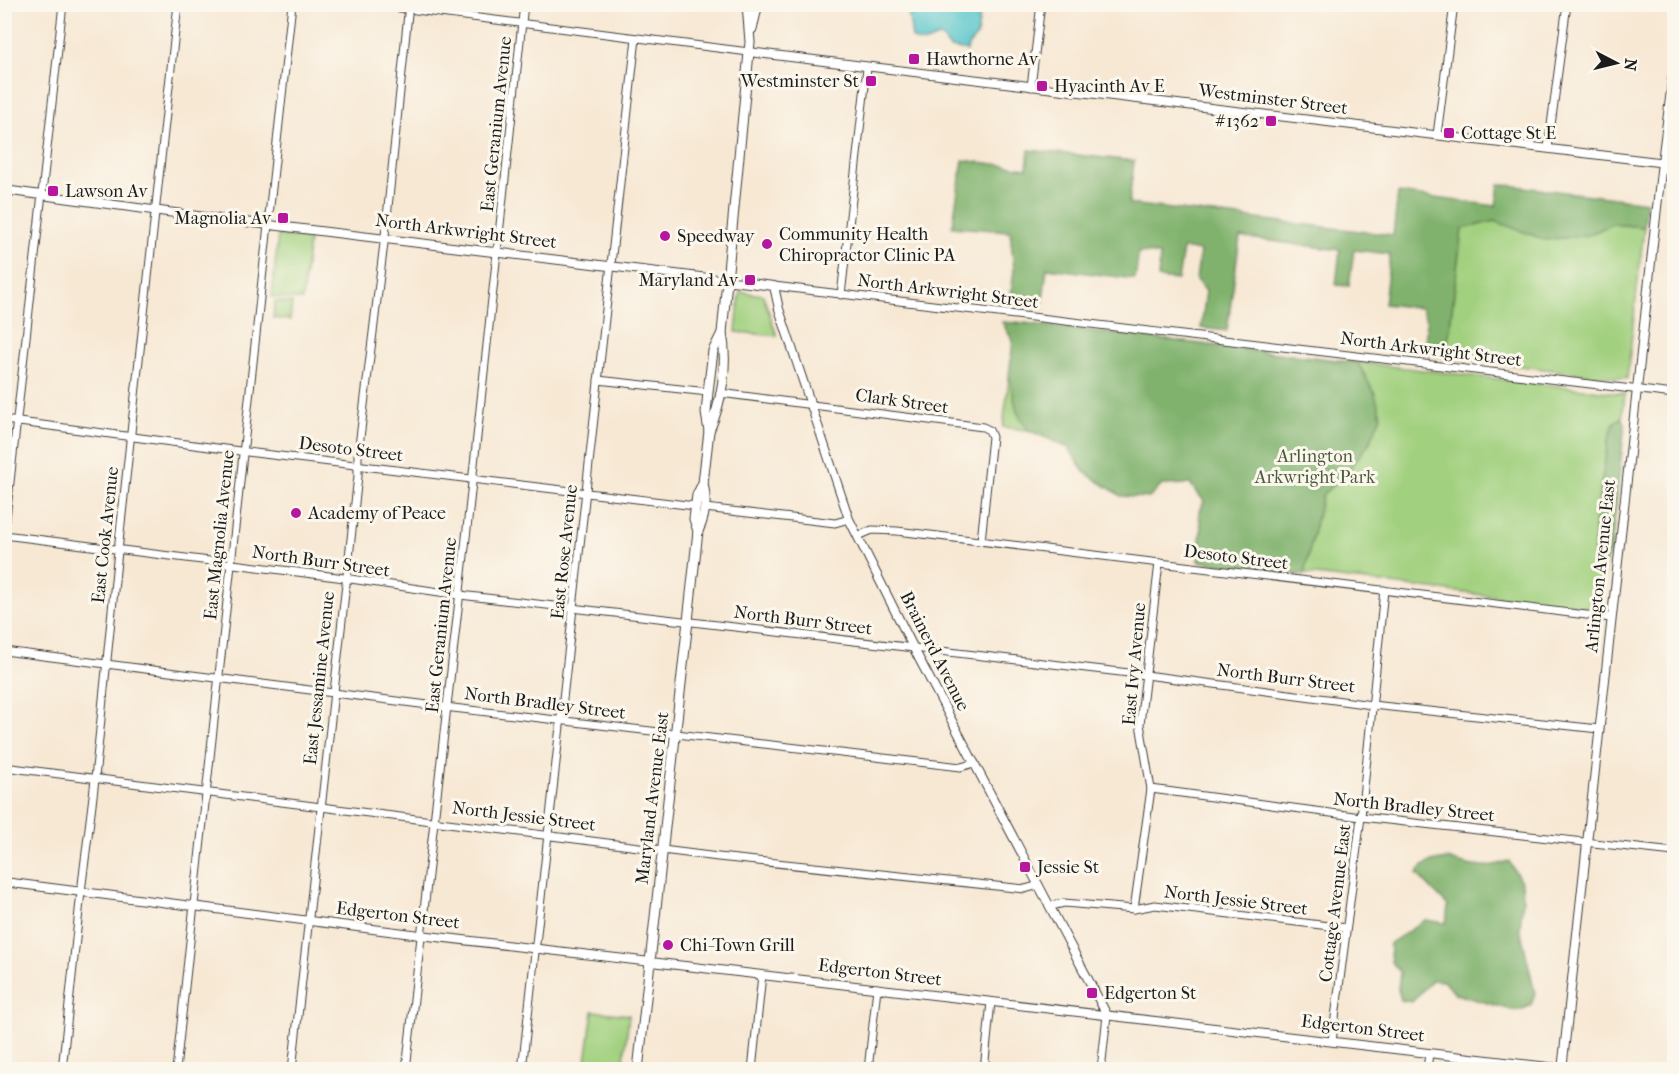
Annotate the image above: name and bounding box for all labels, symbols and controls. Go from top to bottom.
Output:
north arrow [1586,33,1646,93]
street label: East Geranium Avenue [477,35,516,213]
place label: Hawthorne Av [926,49,1039,70]
marker: Hawthorne Av [907,52,921,66]
text: N [1620,58,1641,73]
place label: Westminster St [740,71,860,92]
marker: Westminster St [864,74,878,88]
place label: Hyacinth Av E [1054,76,1165,97]
marker: Hyacinth Av E [1035,79,1049,93]
street label: Westminster Street [1196,80,1349,119]
place label: #1362 [1215,111,1259,132]
marker: #1362 [1264,114,1278,128]
place label: Cottage St E [1461,123,1556,144]
marker: Cottage St E [1442,126,1456,140]
place label: Lawson Av [65,181,149,202]
marker: Lawson Av [46,184,60,198]
place label: Magnolia Av [174,208,272,229]
street label: North Arkwright Street [374,210,558,253]
marker: Magnolia Av [276,211,290,225]
place label: Community Health Chiropractor Clinic PA [779,224,956,266]
place label: Speedway [677,226,756,247]
marker: Speedway [658,229,672,243]
marker: Community Health Chiropractor Clinic PA [760,237,774,251]
place label: Maryland Av [638,270,739,291]
street label: North Arkwright Street [856,270,1040,313]
marker: Maryland Av [743,273,757,287]
street label: North Arkwright Street [1339,328,1523,371]
street label: Clark Street [854,385,950,418]
street label: Desoto Street [297,433,405,466]
park label: Arlington Arkwright Park [1254,446,1376,488]
street label: East Magnolia Avenue [200,449,239,621]
street label: East Cook Avenue [88,465,123,605]
street label: Arlington Avenue East [1581,478,1620,655]
street label: East Rose Avenue [547,483,582,621]
place label: Academy of Peace [307,503,446,524]
marker: Academy of Peace [289,506,303,520]
street label: East Geranium Avenue [422,536,461,714]
street label: North Burr Street [251,541,392,582]
street label: Desoto Street [1182,541,1290,574]
street label: Brainerd Avenue [895,588,974,715]
street label: East Jessamine Avenue [300,590,339,766]
street label: North Burr Street [733,602,874,639]
street label: East Ivy Avenue [1119,602,1150,726]
street label: North Burr Street [1216,660,1357,697]
street label: North Bradley Street [463,683,627,724]
street label: Maryland Avenue East [631,710,674,886]
street label: North Bradley Street [1332,789,1496,826]
street label: North Jessie Street [451,797,598,836]
street label: Cottage Avenue East [1315,822,1356,983]
place label: Jessie St [1035,857,1100,878]
marker: Jessie St [1018,860,1032,874]
street label: North Jessie Street [1163,881,1310,920]
street label: Edgerton Street [335,897,461,934]
place label: Chi-Town Grill [680,935,795,956]
marker: Chi-Town Grill [661,938,675,952]
street label: Edgerton Street [817,954,943,991]
place label: Edgerton St [1104,983,1197,1004]
marker: Edgerton St [1085,986,1099,1000]
street label: Edgerton Street [1300,1010,1426,1047]

